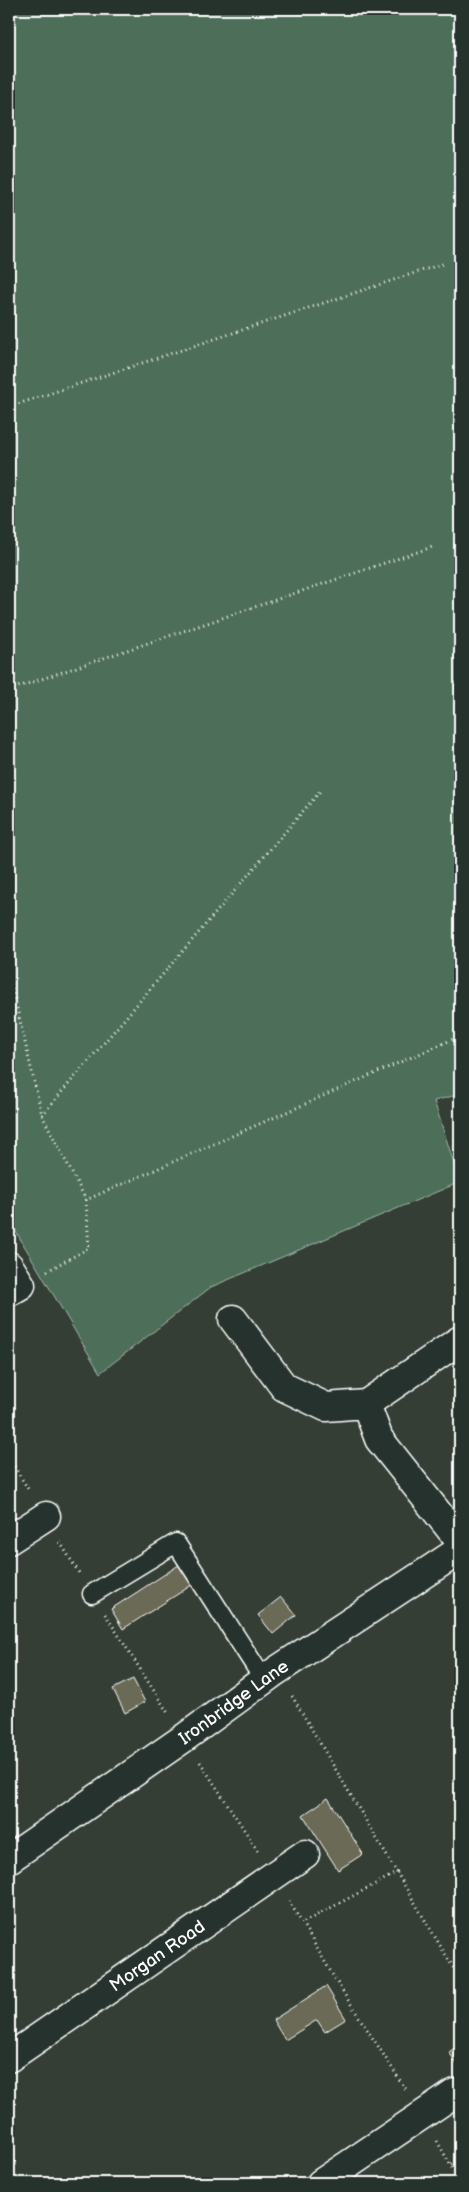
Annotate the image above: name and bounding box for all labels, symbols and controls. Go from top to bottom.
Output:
street label: Ironbridge Lane [175,1656,293,1749]
street label: Morgan Road [106,1916,209,1996]

